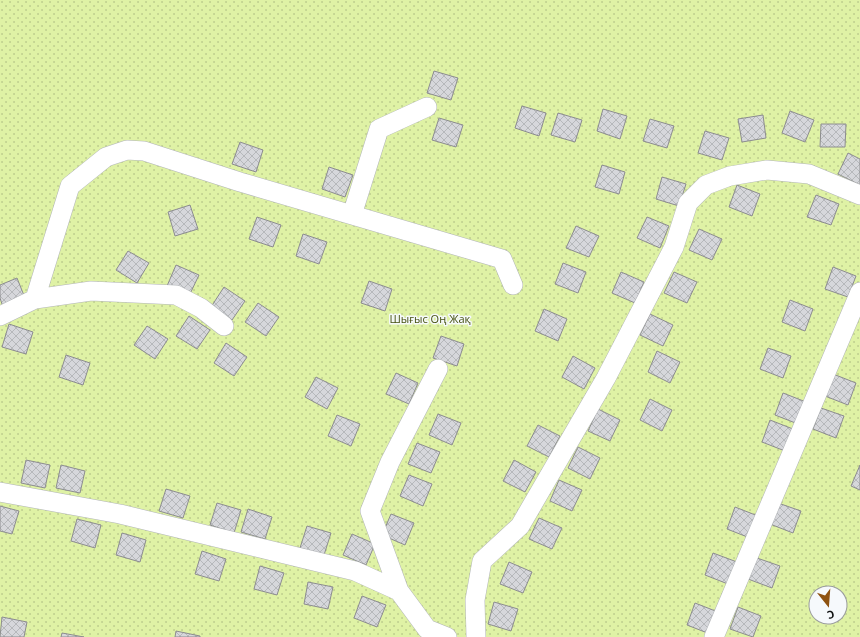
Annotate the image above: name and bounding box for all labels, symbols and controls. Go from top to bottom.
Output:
park label: Шығыс Оң Жақ [389,311,471,326]
north arrow [808,585,848,625]
text: С [826,607,837,623]

